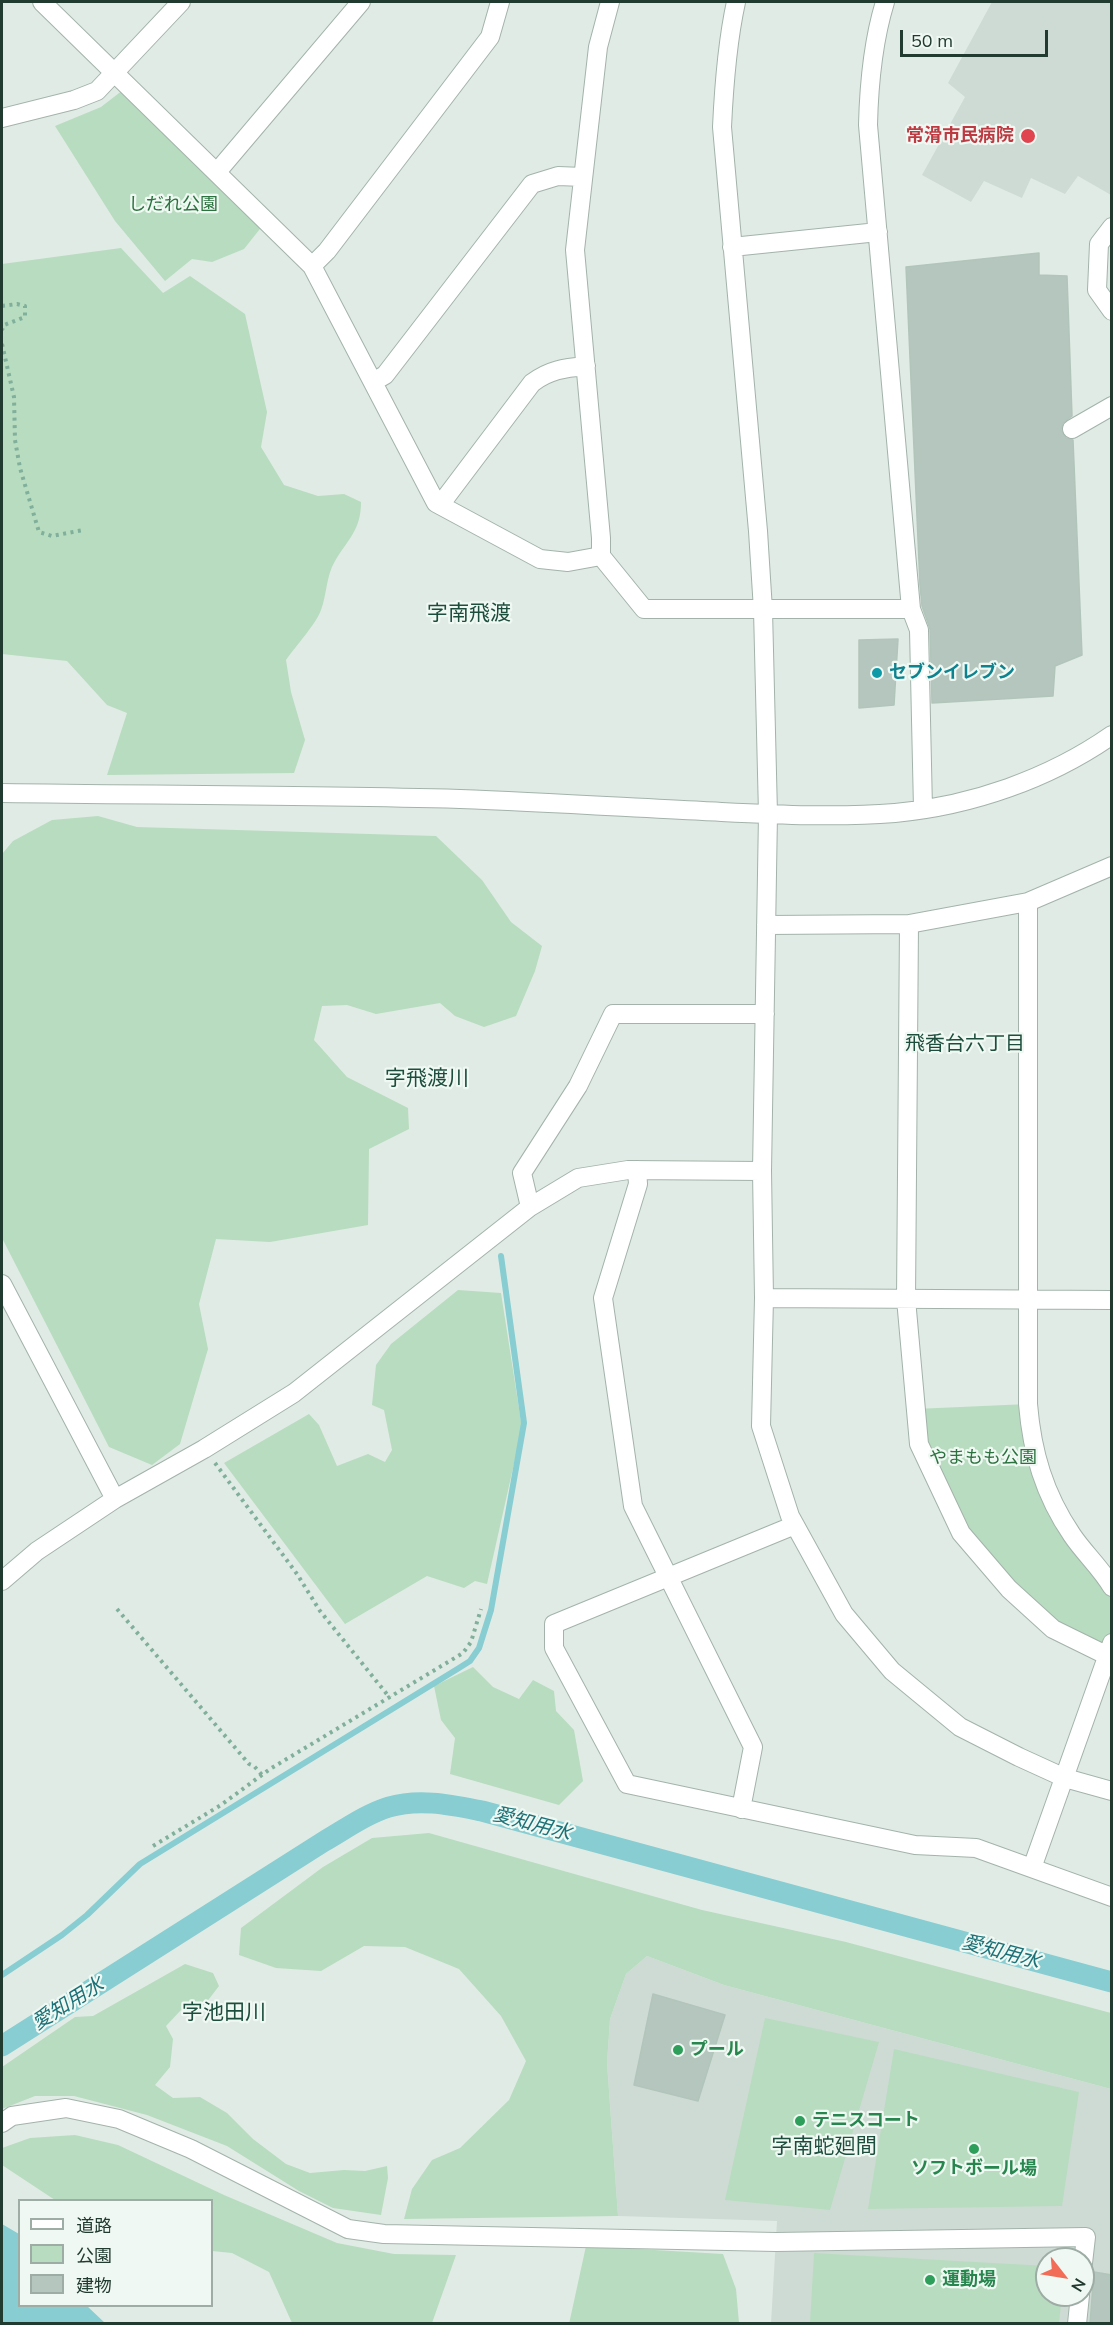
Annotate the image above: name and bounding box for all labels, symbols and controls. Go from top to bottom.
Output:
scale bar [903,18,1052,56]
text: 50 m [911,29,953,52]
place label: 常滑市民病院 [906,125,1014,147]
marker: 常滑市民病院 [1019,127,1037,145]
park label: しだれ公園 [128,194,218,216]
district label: 字南飛渡 [427,601,511,627]
place label: セブンイレブン [889,662,1015,684]
marker: セブンイレブン [870,666,884,680]
district label: 飛香台六丁目 [905,1032,1025,1056]
district label: 字飛渡川 [385,1066,469,1092]
park label: やまもも公園 [929,1447,1037,1469]
water label: 愛知用水 [490,1802,574,1846]
water label: 愛知用水 [959,1930,1043,1974]
water label: 愛知用水 [28,1973,108,2035]
district label: 字池田川 [182,2000,266,2026]
place label: プール [690,2039,744,2061]
marker: プール [671,2043,685,2057]
place label: テニスコート [812,2110,920,2132]
marker: テニスコート [793,2114,807,2128]
district label: 字南蛇廻間 [772,2134,876,2160]
marker: ソフトボール場 [967,2142,981,2156]
place label: ソフトボール場 [911,2158,1037,2180]
legend [18,2199,213,2307]
text: 道路 [76,2214,112,2237]
text: 公園 [76,2244,112,2267]
north arrow [1035,2247,1095,2307]
place label: 運動場 [942,2269,996,2291]
marker: 運動場 [923,2273,937,2287]
text: 建物 [76,2274,112,2297]
text: N [1067,2275,1090,2296]

